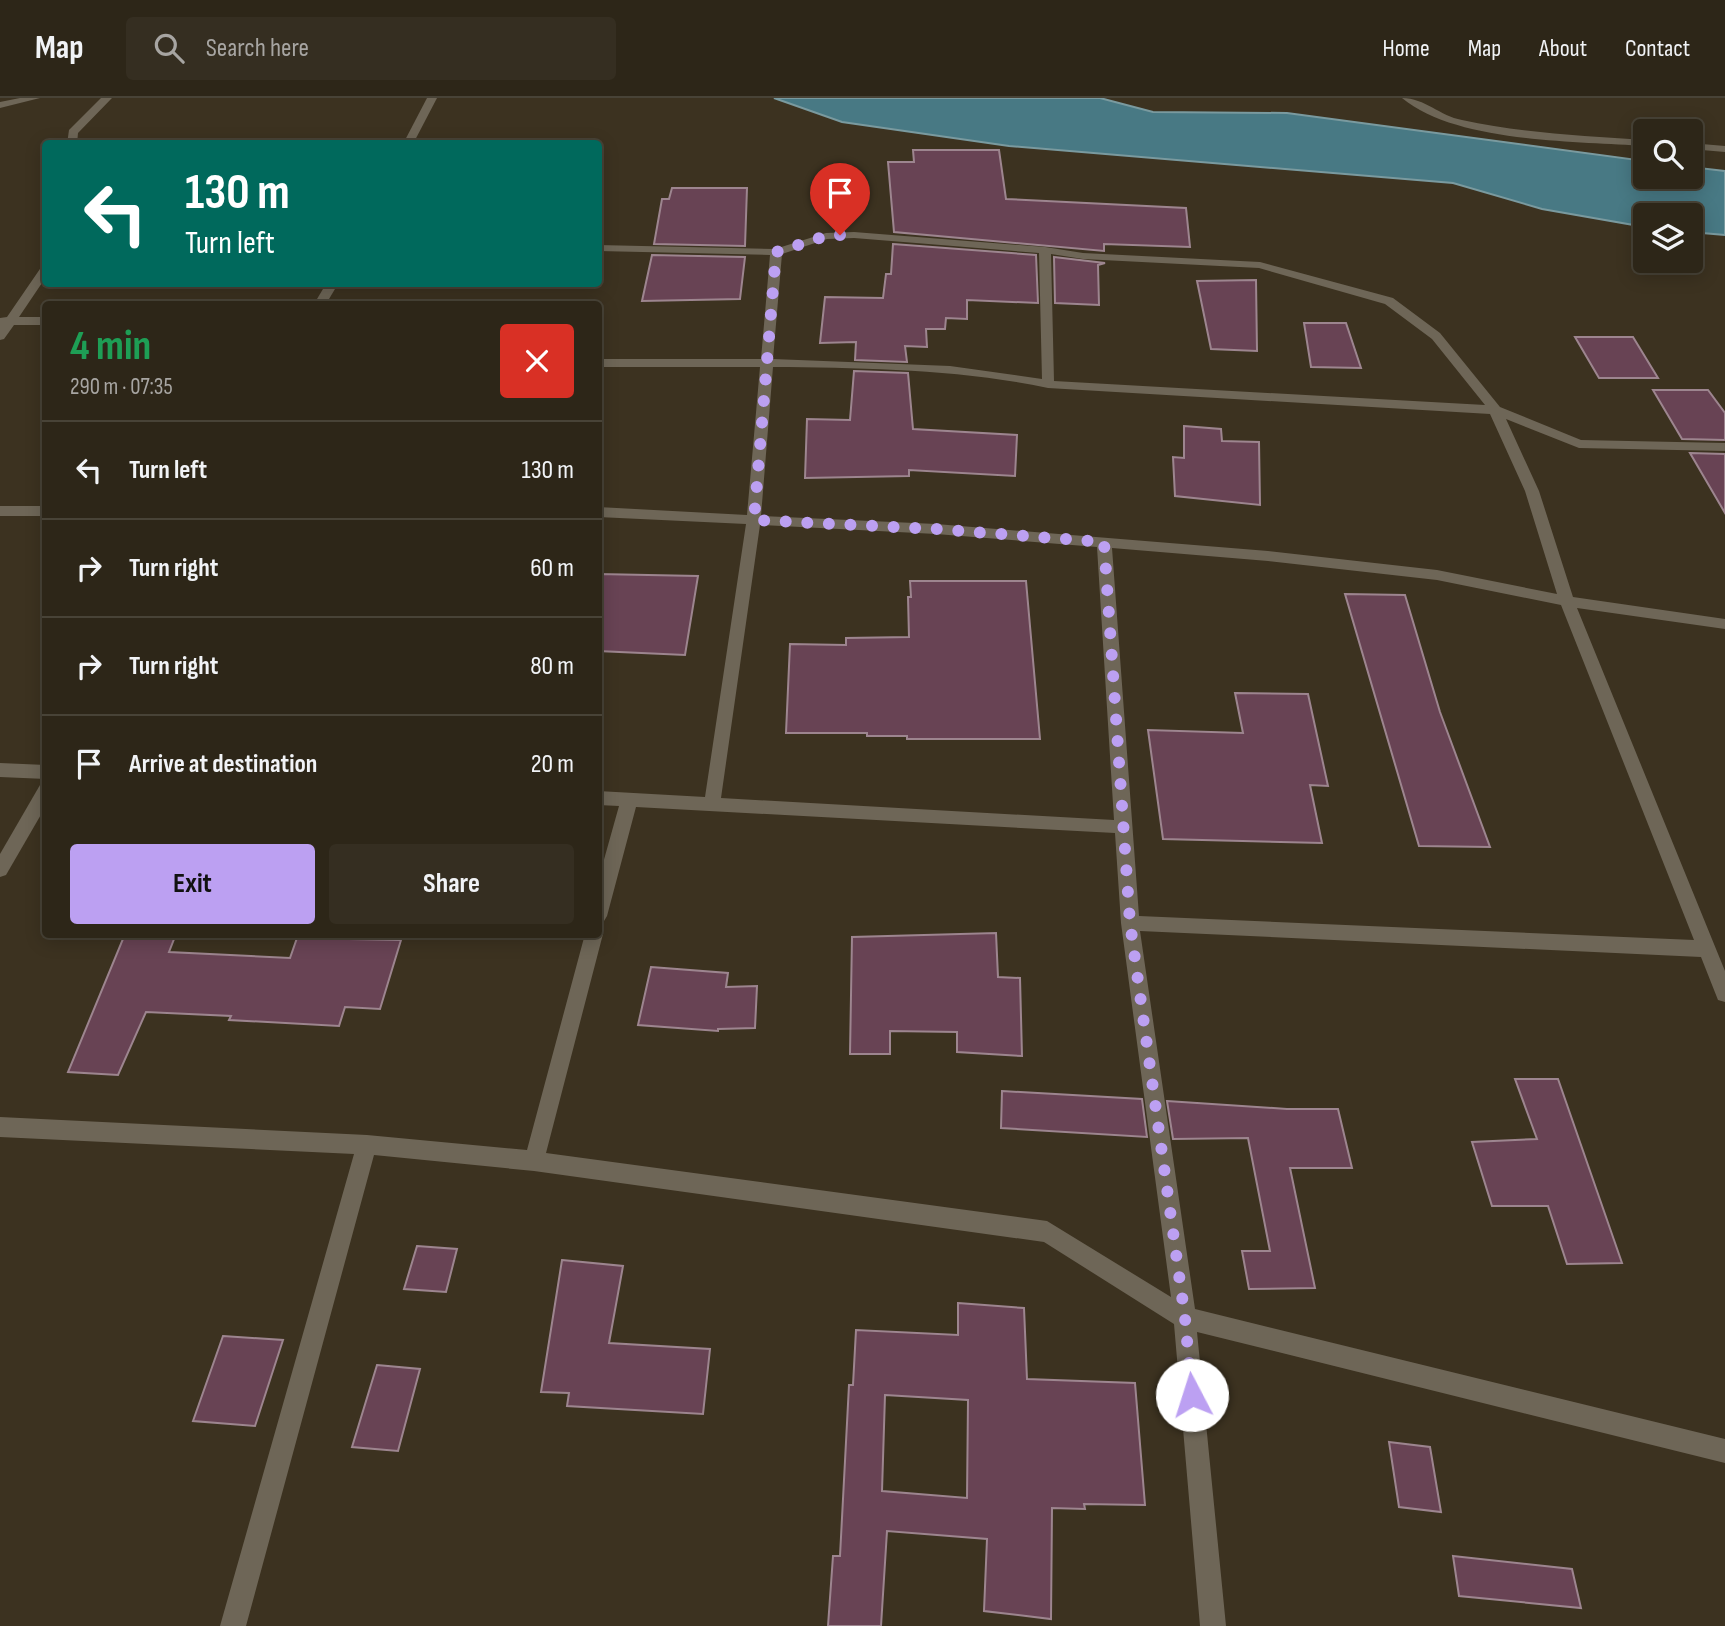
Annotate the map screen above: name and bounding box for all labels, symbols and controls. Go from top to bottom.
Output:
search box [126,17,616,80]
text: Map [35,28,84,68]
icon: search [150,29,188,67]
text: Search here [206,33,309,64]
text: Home [1382,34,1430,63]
text: Map [1468,34,1501,63]
text: About [1539,34,1587,63]
text: Contact [1625,34,1690,63]
map controls [1633,119,1703,273]
button: search [1633,119,1703,189]
pin [810,163,870,235]
text: 130 m [185,164,290,223]
icon: left [70,168,161,259]
icon: arrive [821,174,859,212]
button: layers [1633,203,1703,273]
text: Turn left [185,224,275,263]
text: 4 min [70,321,151,372]
button: close [500,324,574,398]
text: 290 m · 07:35 [70,373,173,401]
icon: left [70,451,108,489]
text: Turn left [129,455,207,486]
text: 130 m [522,455,574,486]
icon: right [70,549,108,587]
text: Turn right [129,553,218,584]
text: 60 m [530,553,574,584]
icon: right [70,647,108,685]
text: Turn right [129,651,218,682]
text: 80 m [530,651,574,682]
icon: arrive [70,745,108,783]
text: Arrive at destination [129,749,317,780]
text: 20 m [531,749,574,780]
button: Exit [70,844,315,924]
button: Share [329,844,574,924]
position arrow [1155,1358,1229,1432]

